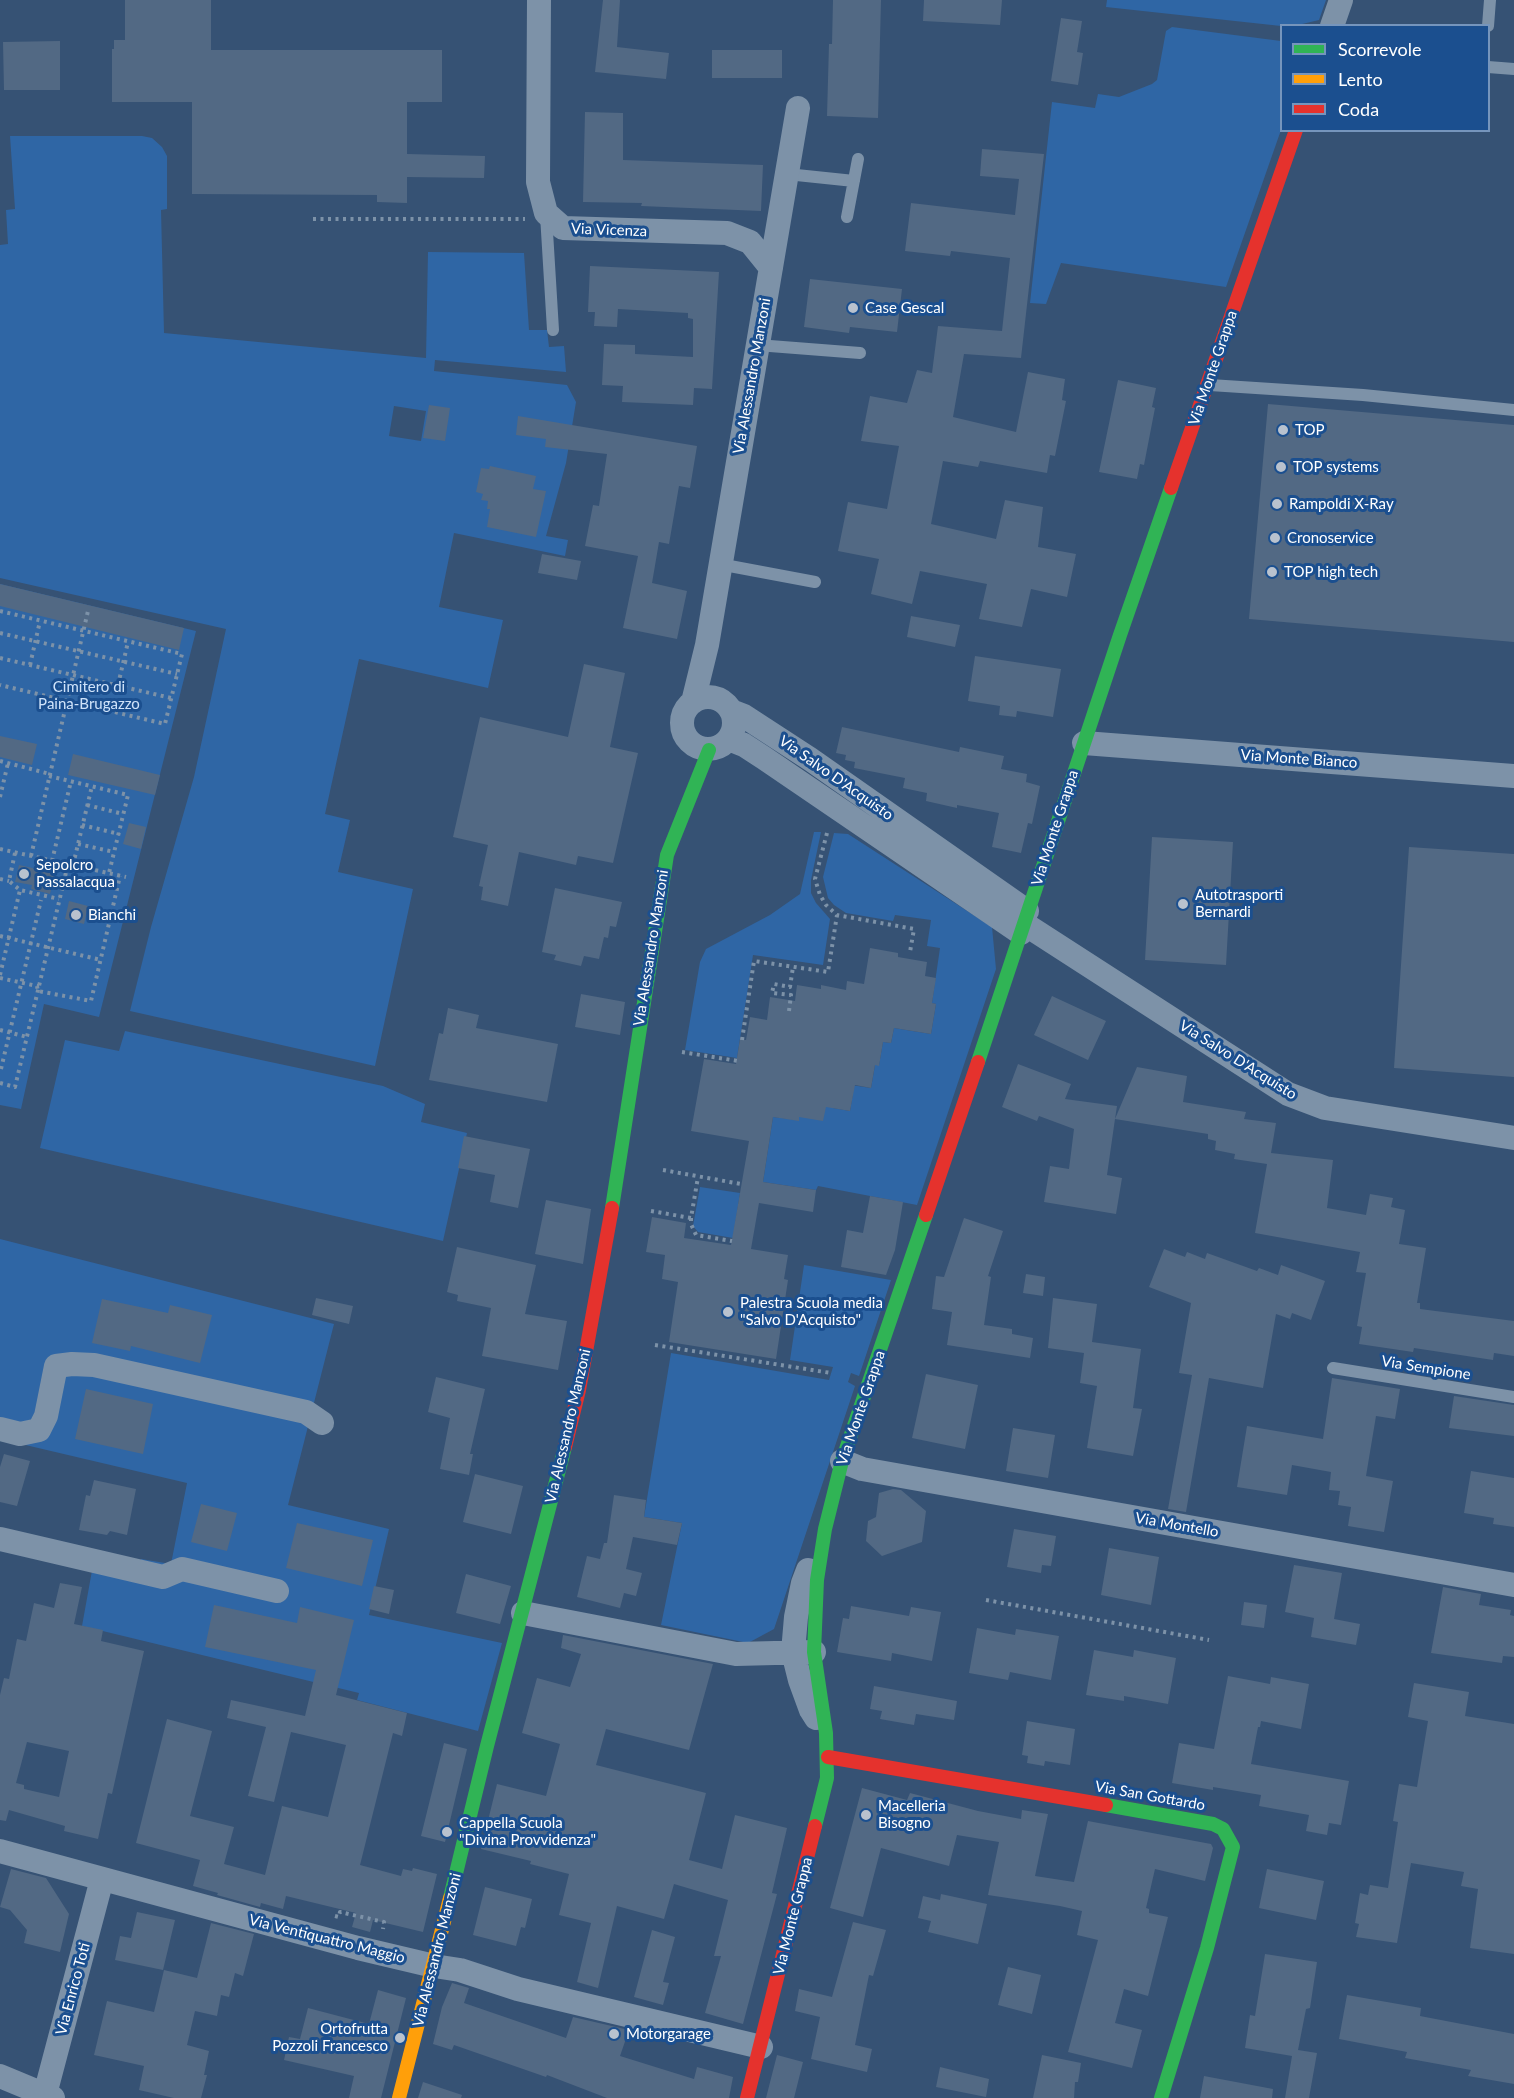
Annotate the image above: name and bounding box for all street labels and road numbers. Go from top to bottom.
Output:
street label: Via Vicenza [571,220,647,240]
street label: Via Alessandro Manzoni [729,297,775,455]
street label: Via Monte Grappa [1185,308,1241,428]
street label: Via Salvo D'Acquisto [775,732,897,824]
street label: Via Monte Bianco [1240,746,1358,772]
street label: Via Monte Grappa [1028,768,1082,888]
street label: Via Alessandro Manzoni [630,869,672,1027]
street label: Via Salvo D'Acquisto [1176,1017,1300,1103]
street label: Via Alessandro Manzoni [541,1347,595,1505]
street label: Via Monte Grappa [833,1348,889,1468]
street label: Via Sempione [1380,1352,1472,1384]
street label: Via Montello [1134,1509,1220,1541]
street label: Via San Gottardo [1093,1777,1207,1815]
street label: Via Monte Grappa [770,1855,816,1977]
street label: Via Alessandro Manzoni [409,1871,465,2029]
street label: Via Ventiquattro Maggio [247,1911,407,1967]
street label: Via Enrico Toti [52,1941,94,2037]

